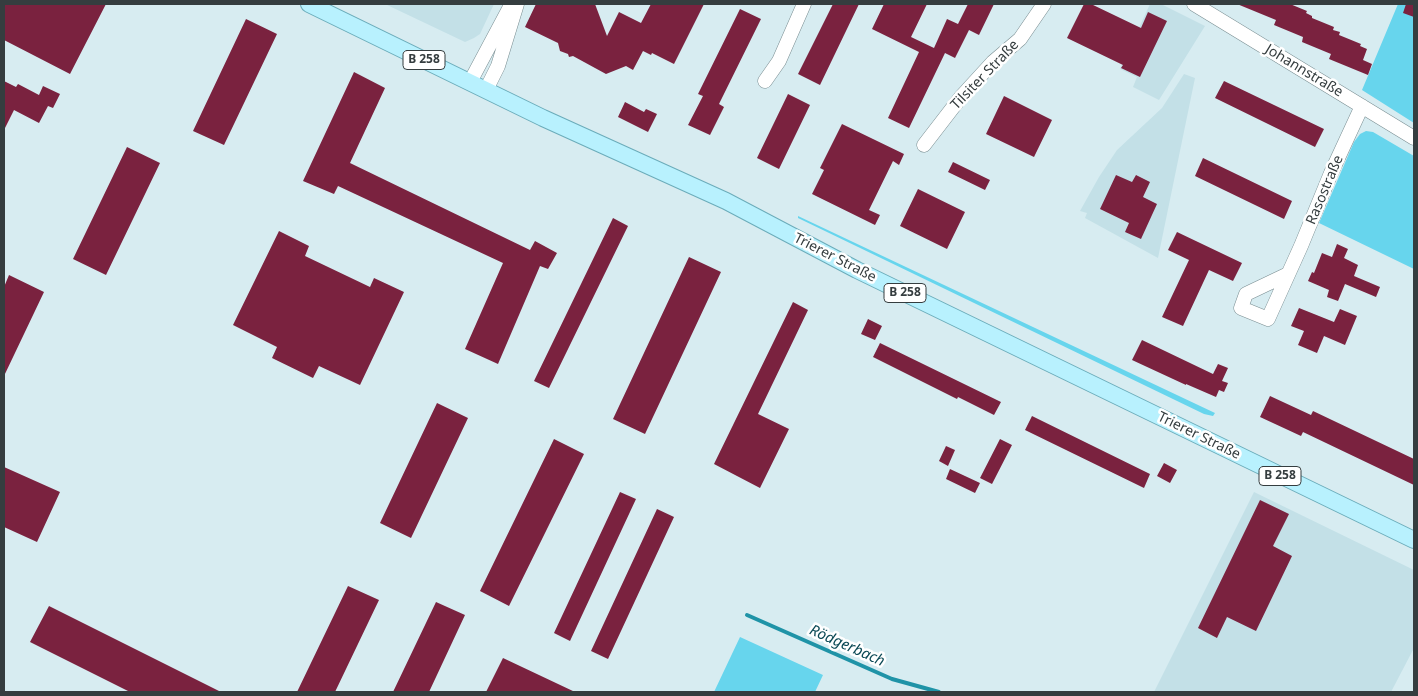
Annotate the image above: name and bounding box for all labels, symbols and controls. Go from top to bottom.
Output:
street label: Tilsiter Straße [948,37,1022,113]
street label: Johannstraße [1262,41,1346,101]
road number: B 258 [403,50,445,70]
street label: Rasostraße [1303,153,1347,227]
street label: Trierer Straße [791,230,879,286]
road number: B 258 [884,284,926,302]
street label: Trierer Straße [1155,409,1243,463]
road number: B 258 [1259,466,1301,486]
water label: Rödgerbach [807,621,887,671]

